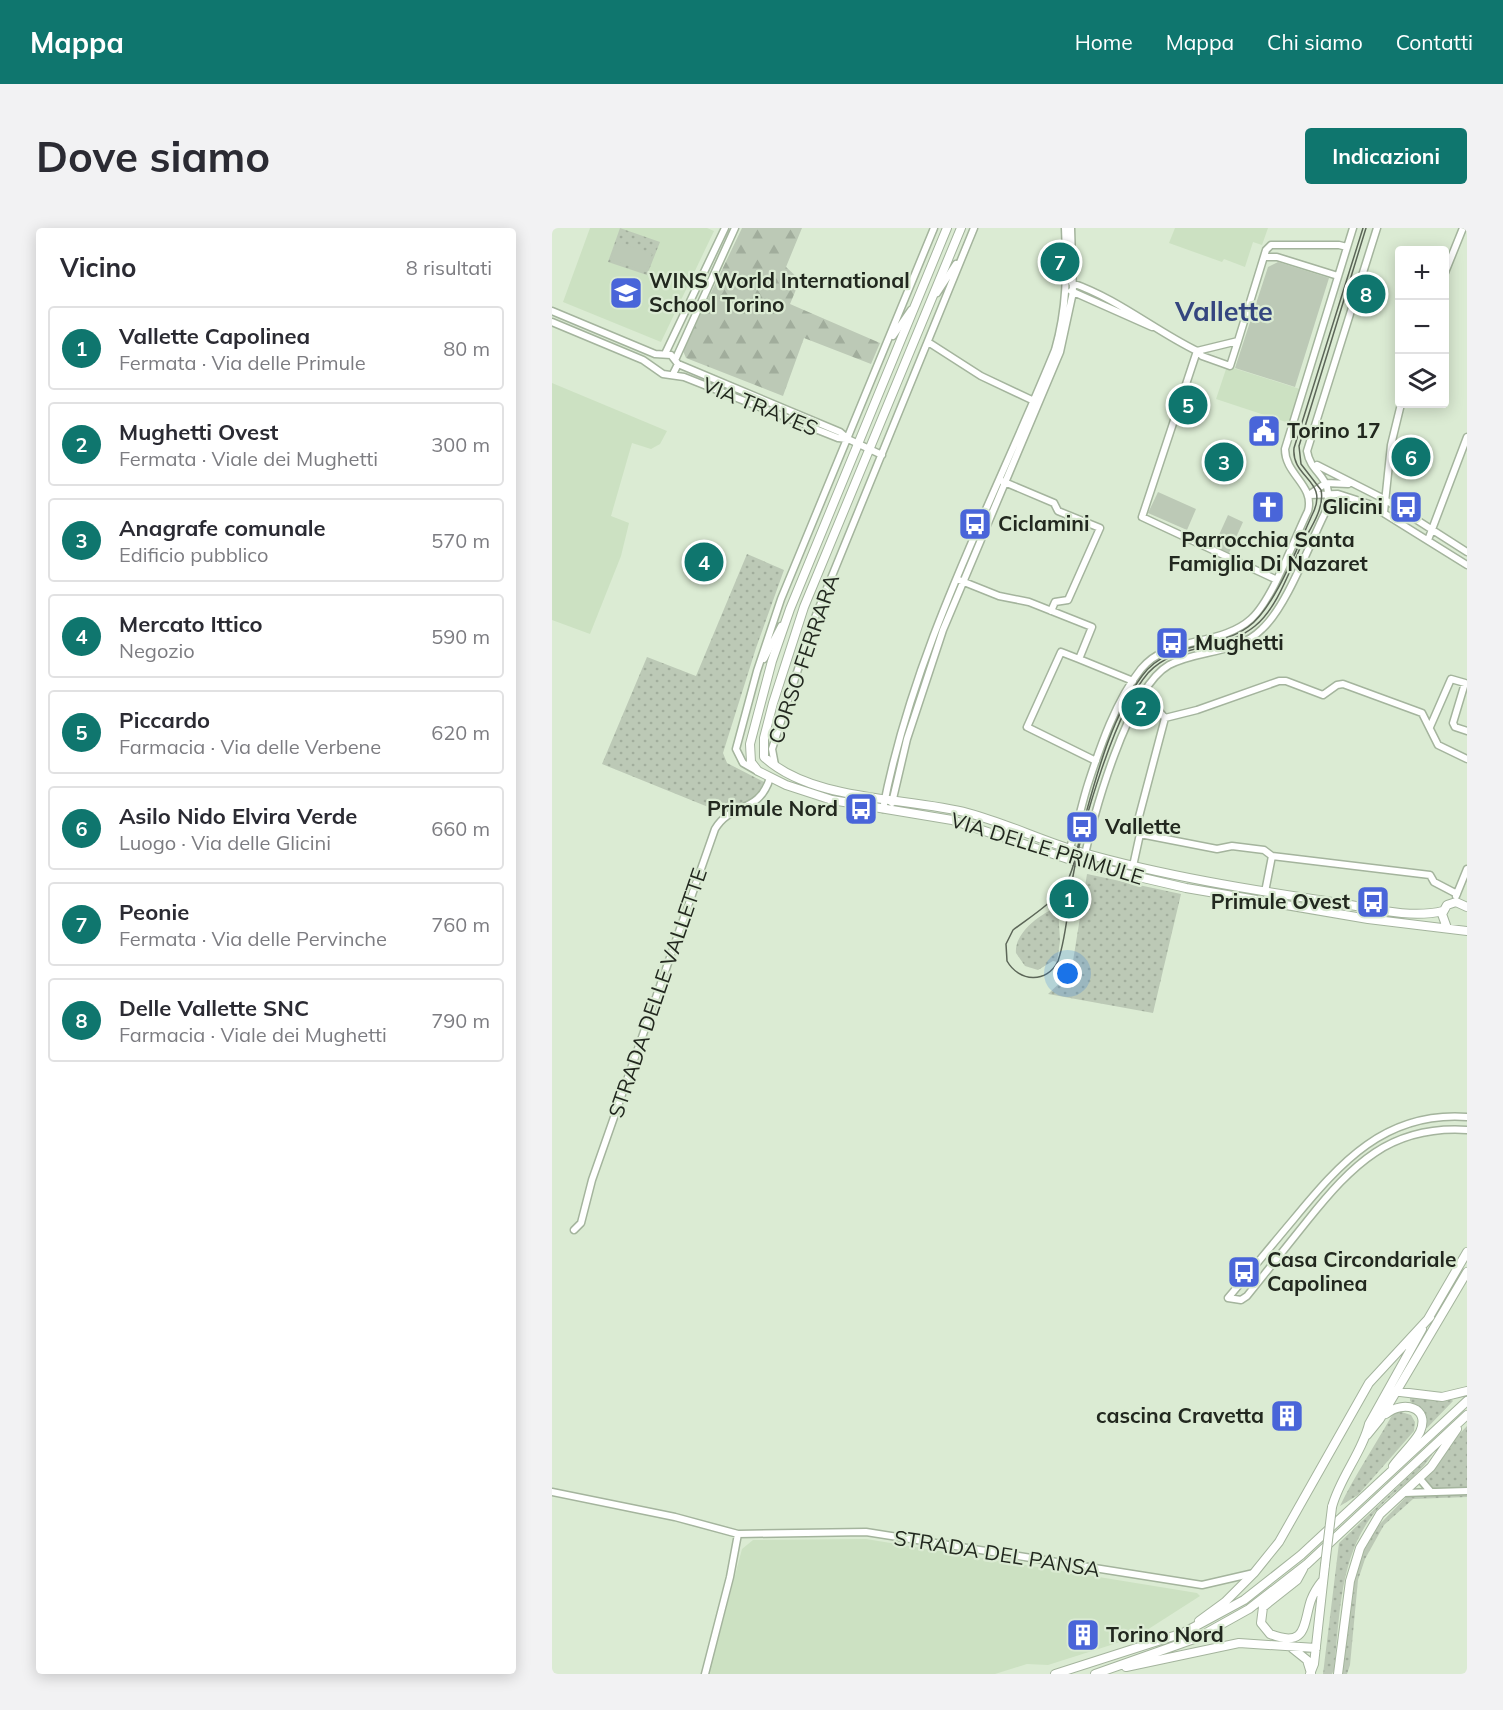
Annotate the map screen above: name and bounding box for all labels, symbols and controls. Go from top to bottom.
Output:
text: Mappa [30,25,124,60]
text: Home [1075,29,1133,55]
text: Mappa [1166,29,1234,55]
text: Chi siamo [1267,29,1363,55]
text: Contatti [1396,29,1473,55]
button: Indicazioni [1305,128,1467,184]
text: Dove siamo [36,130,270,183]
pin: 7 [1040,240,1080,285]
map controls [1395,246,1449,408]
button: + [1395,246,1449,300]
text: Vicino [60,251,137,284]
text: 8 risultati [406,255,492,280]
place label: WINS World International School Torino [649,267,910,317]
pin: 8 [1346,272,1386,316]
school or university icon: WINS World International School Torino [608,275,644,311]
district label: Vallette [1174,294,1273,328]
button: − [1395,300,1449,354]
text: Vallette Capolinea [119,322,310,350]
text: 1 [76,336,88,361]
text: 80 m [443,336,490,361]
text: Fermata · Via delle Primule [119,350,366,375]
button: layers [1395,354,1449,408]
street label: VIA TRAVES [699,371,822,441]
pin: 5 [1168,382,1208,428]
public building icon: Torino 17 [1246,413,1282,449]
place label: Torino 17 [1287,417,1381,443]
text: Mughetti Ovest [119,418,278,446]
text: 2 [76,432,88,457]
text: 300 m [431,432,490,457]
pin: 6 [1392,434,1430,480]
pin: 3 [1204,440,1244,484]
text: Fermata · Viale dei Mughetti [119,446,378,471]
church icon: Parrocchia Santa Famiglia Di Nazaret [1250,489,1286,525]
bus stop icon: Glicini [1388,489,1424,525]
place label: Glicini [1322,493,1383,519]
bus stop icon: Ciclamini [957,506,993,542]
place label: Ciclamini [998,510,1089,536]
text: Anagrafe comunale [119,514,326,542]
place label: Parrocchia Santa Famiglia Di Nazaret [1168,526,1368,576]
text: 3 [76,528,88,553]
text: 570 m [431,528,490,553]
pin: 4 [684,540,724,584]
text: Edificio pubblico [119,542,268,567]
street label: CORSO FERRARA [762,570,844,747]
text: Mercato Ittico [119,610,263,638]
text: 4 [76,624,88,649]
text: 590 m [431,624,490,649]
bus stop icon: Mughetti [1154,625,1190,661]
place label: Mughetti [1195,629,1284,655]
text: Negozio [119,638,195,663]
pin: 2 [1122,684,1160,730]
text: Piccardo [119,706,210,734]
text: 5 [76,720,88,745]
text: 620 m [431,720,490,745]
text: Farmacia · Via delle Verbene [119,734,381,759]
bus stop icon: Primule Nord [843,791,879,827]
place label: Primule Nord [707,795,838,821]
text: Asilo Nido Elvira Verde [119,802,357,830]
street label: VIA DELLE PRIMULE [948,806,1147,890]
bus stop icon: Vallette [1064,809,1100,845]
place label: Vallette [1104,813,1181,839]
text: 6 [76,816,88,841]
text: 660 m [431,816,490,841]
text: Luogo · Via delle Glicini [119,830,331,855]
street label: STRADA DELLE VALLETTE [602,865,712,1121]
pin: 1 [1050,876,1088,922]
bus stop icon: Primule Ovest [1355,884,1391,920]
place label: Primule Ovest [1211,888,1350,914]
text: Peonie [119,898,189,926]
text: 7 [76,912,88,937]
text: 760 m [431,912,490,937]
text: Fermata · Via delle Pervinche [119,926,387,951]
your location [1053,959,1082,988]
text: Delle Vallette SNC [119,994,309,1022]
text: 8 [76,1008,88,1033]
text: 790 m [431,1008,490,1033]
text: Farmacia · Viale dei Mughetti [119,1022,387,1047]
place label: Casa Circondariale Capolinea [1267,1246,1457,1296]
bus stop icon: Casa Circondariale Capolinea [1226,1254,1262,1290]
building icon: cascina Cravetta [1269,1398,1305,1434]
place label: cascina Cravetta [1096,1402,1264,1428]
street label: STRADA DEL PANSA [892,1524,1103,1582]
building icon: Torino Nord [1065,1617,1101,1653]
place label: Torino Nord [1106,1621,1224,1647]

